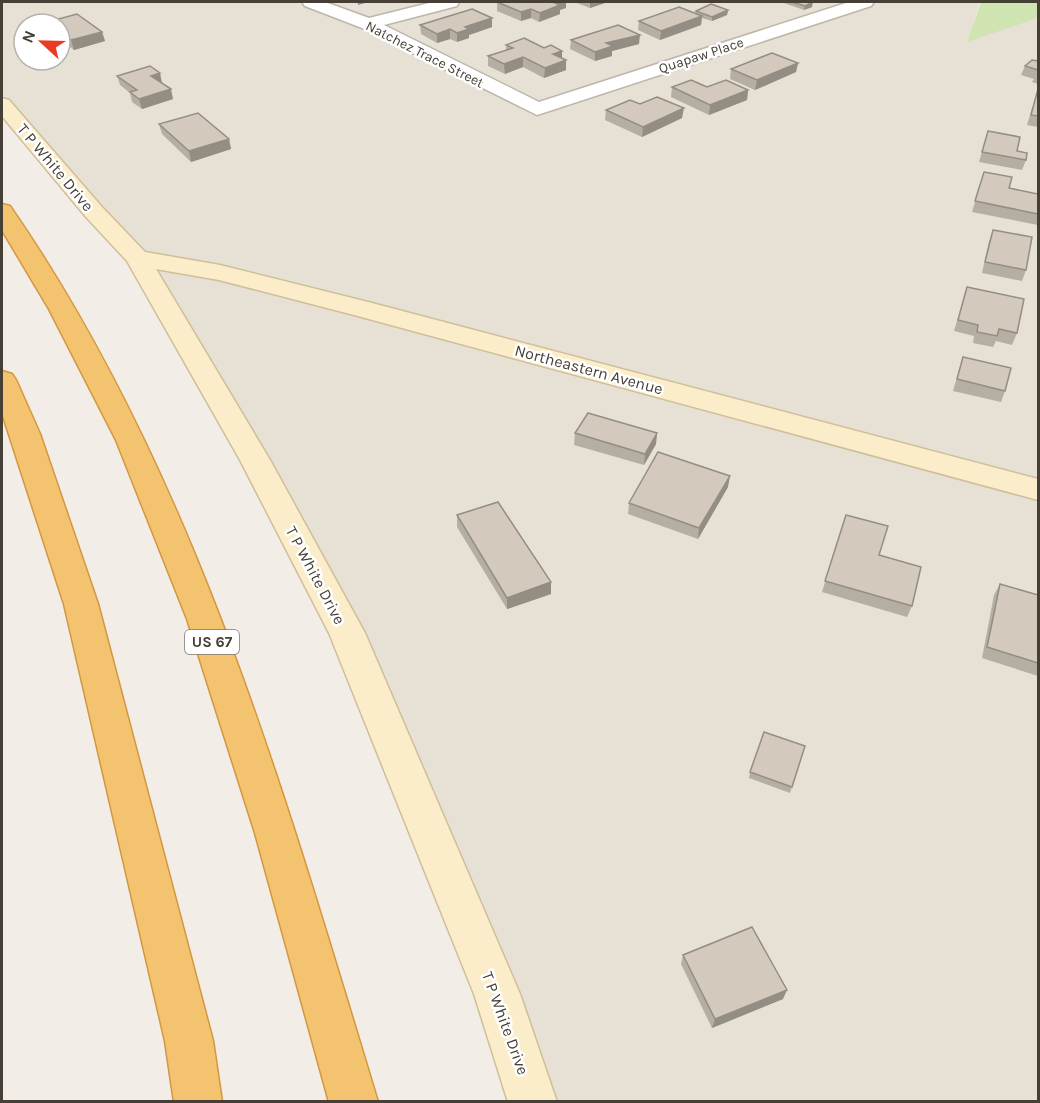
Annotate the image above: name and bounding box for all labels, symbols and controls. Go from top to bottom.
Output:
north arrow [12,12,72,72]
street label: Natchez Trace Street [363,17,487,92]
text: N [18,28,40,45]
street label: Quapaw Place [656,34,746,77]
street label: T P White Drive [13,120,98,215]
street label: Northeastern Avenue [513,341,665,398]
street label: T P White Drive [282,523,349,628]
road number: US 67 [185,630,239,654]
street label: T P White Drive [478,969,533,1077]

